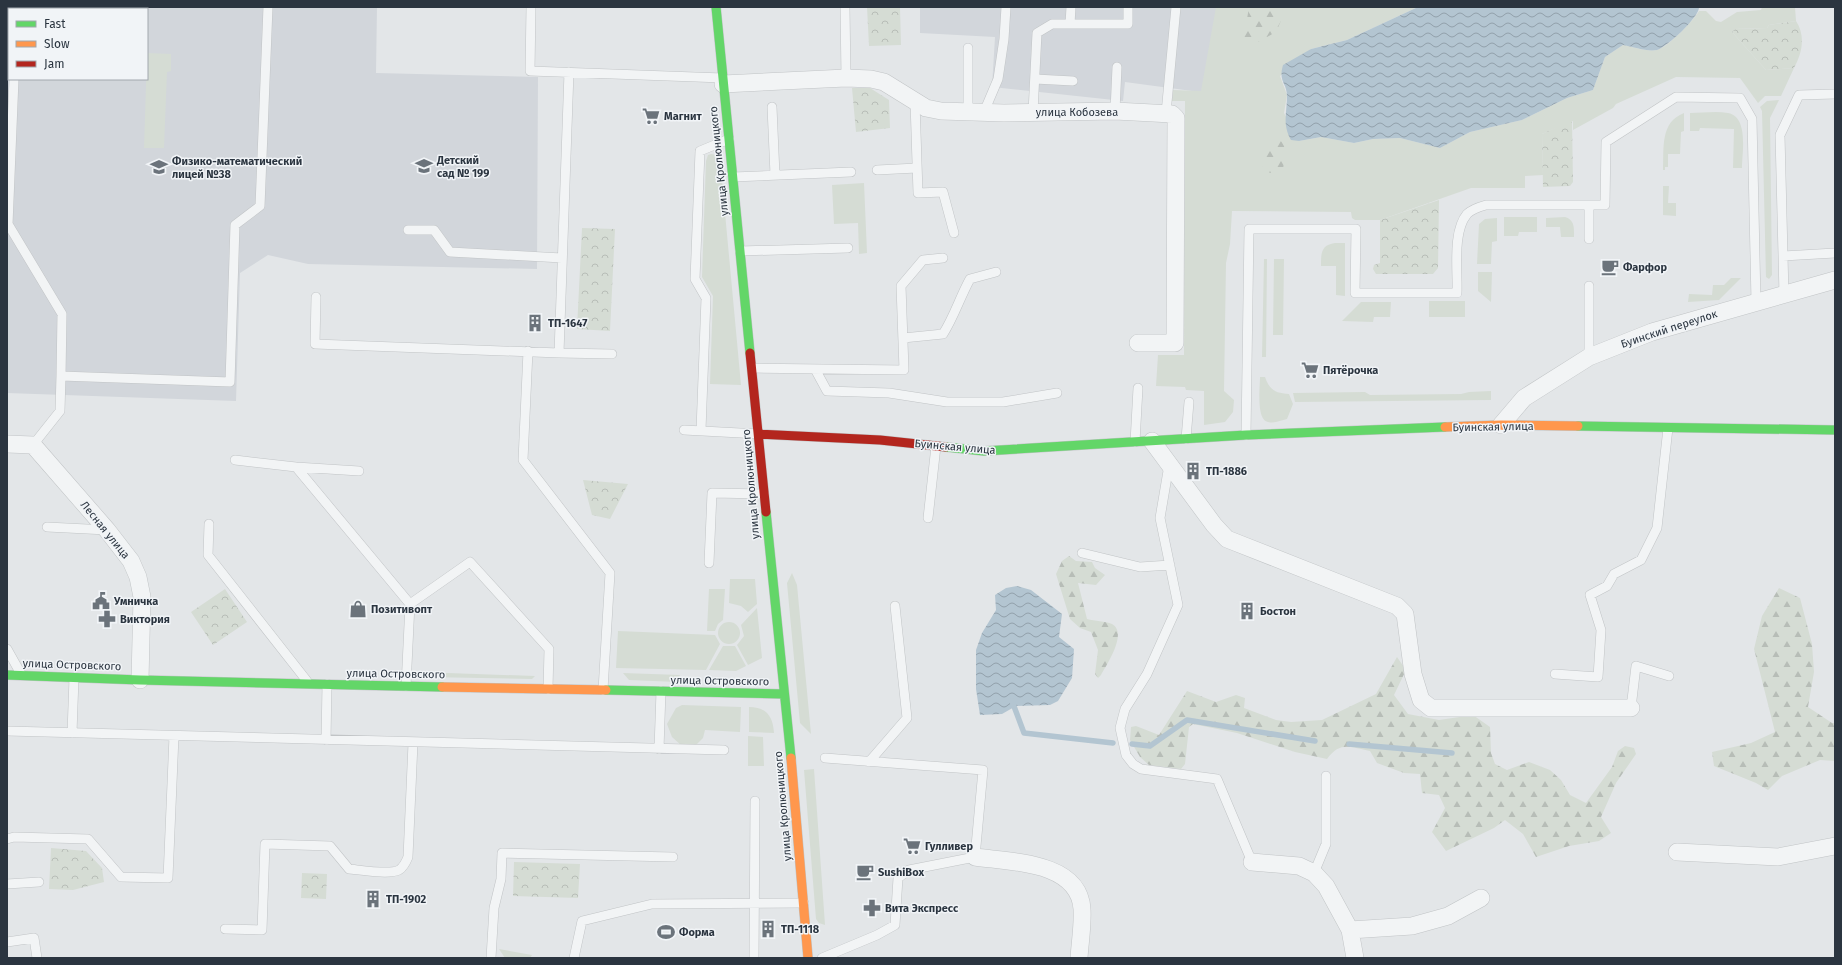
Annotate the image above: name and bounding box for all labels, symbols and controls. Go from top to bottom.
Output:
legend [8,8,148,80]
text: Fast [44,17,66,31]
text: Slow [44,37,70,51]
text: Jam [44,57,64,71]
street label: улица Кролюницкого [707,105,731,217]
supermarket icon: Магнит [641,106,661,126]
street label: улица Кобозева [1036,106,1118,119]
place label: Магнит [664,110,702,123]
place label: Детский сад № 199 [436,154,489,180]
place label: Физико-математический лицей №38 [172,155,302,181]
school or university icon: Детский сад № 199 [414,156,434,176]
school or university icon: Физико-математический лицей №38 [149,157,169,177]
cafe icon: Фарфор [1600,257,1620,277]
place label: Фарфор [1623,261,1668,274]
street label: Буинский переулок [1619,307,1719,351]
building icon: ТП-1647 [525,313,545,333]
place label: ТП-1647 [548,317,587,330]
supermarket icon: Пятёрочка [1300,360,1320,380]
place label: Пятёрочка [1323,364,1378,377]
street label: Буинская улица [1452,420,1534,434]
street label: улица Кролюницкого [740,428,762,540]
street label: Буинская улица [914,437,996,457]
building icon: ТП-1886 [1183,461,1203,481]
place label: ТП-1886 [1206,465,1247,478]
street label: Лесная улица [78,498,132,562]
public building icon: Умничка [91,591,111,611]
place label: Умничка [113,595,158,608]
shop icon: Позитивопт [348,599,368,619]
building icon: Бостон [1237,601,1257,621]
place label: Позитивопт [371,603,433,616]
place label: Бостон [1260,605,1296,618]
pharmacy icon: Виктория [97,609,117,629]
place label: Виктория [120,613,170,626]
street label: улица Островского [22,657,122,673]
street label: улица Островского [347,667,445,681]
street label: улица Островского [671,674,769,688]
street label: улица Кролюницкого [772,750,794,862]
supermarket icon: Гулливер [902,836,922,856]
place label: Гулливер [925,840,973,853]
cafe icon: SushiBox [855,862,875,882]
place label: SushiBox [878,866,924,879]
building icon: ТП-1902 [363,889,383,909]
place label: ТП-1902 [386,893,427,906]
pharmacy icon: Вита Экспресс [862,898,882,918]
place label: Вита Экспресс [885,902,959,915]
building icon: ТП-1118 [758,919,778,939]
sports icon: Форма [656,922,676,942]
place label: ТП-1118 [781,923,820,936]
place label: Форма [679,926,715,939]

